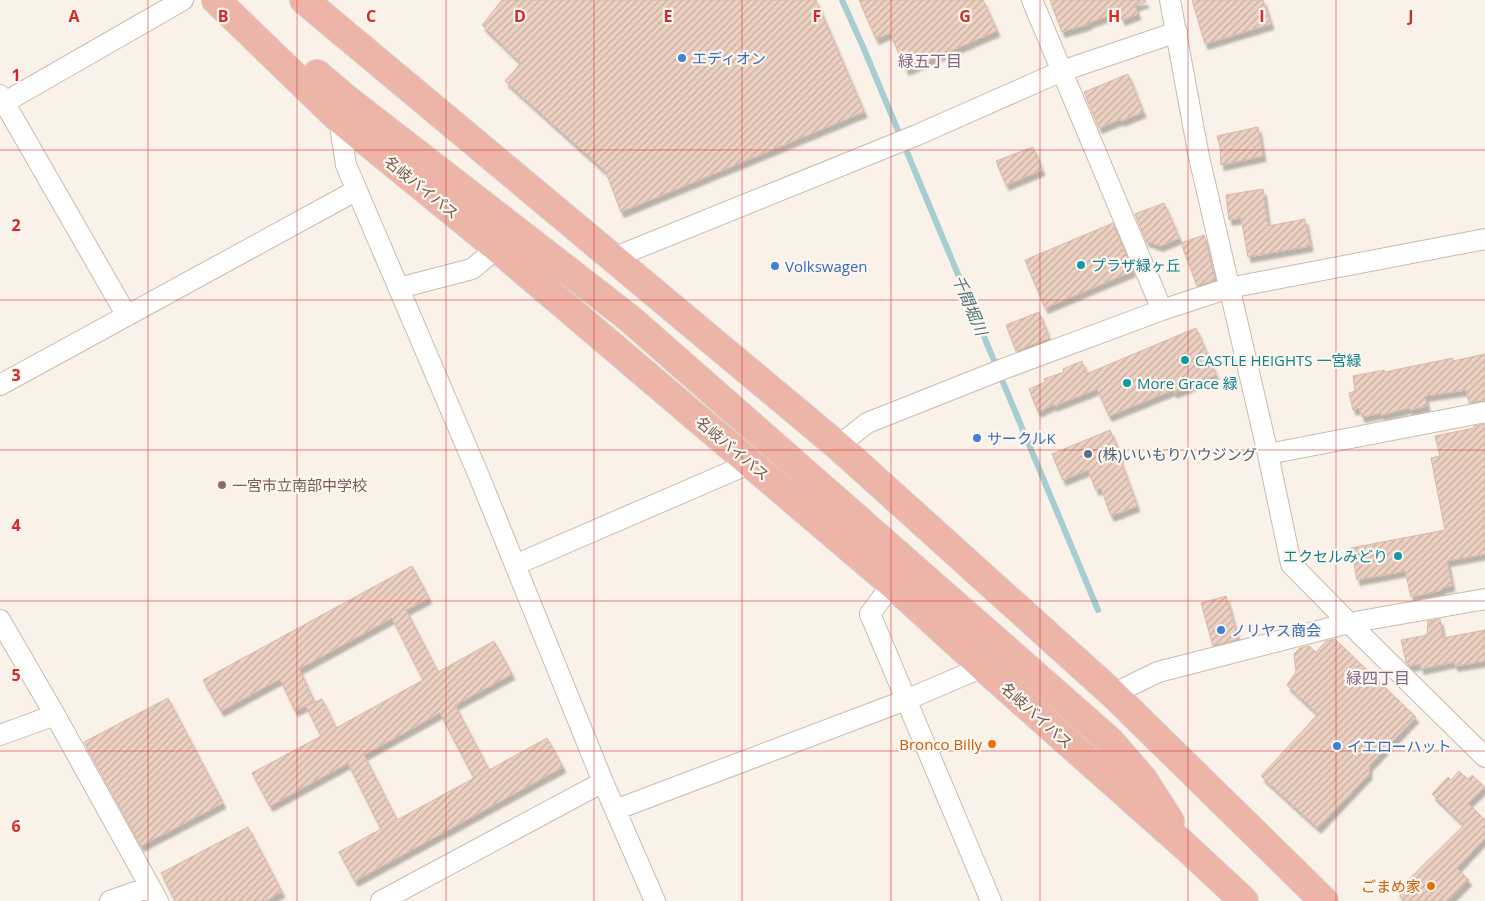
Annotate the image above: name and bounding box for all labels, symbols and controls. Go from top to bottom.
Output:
text: A [68,5,80,27]
text: B [218,5,228,27]
text: C [366,5,376,27]
text: D [514,5,526,27]
text: E [664,5,673,27]
text: F [813,5,821,27]
text: G [959,5,971,27]
text: H [1108,5,1120,27]
text: I [1259,5,1265,27]
text: J [1406,5,1414,27]
place label: エディオン [692,48,766,68]
district label: 緑五丁目 [898,50,962,72]
marker: エディオン [676,52,688,64]
text: 1 [11,64,21,86]
street label: 名岐バイパス [381,151,463,223]
text: 2 [11,214,21,236]
place label: プラザ緑ヶ丘 [1091,255,1181,275]
place label: Volkswagen [785,256,868,276]
marker: プラザ緑ヶ丘 [1075,259,1087,271]
marker: Volkswagen [769,260,781,272]
water label: 千間堀川 [947,271,993,341]
place label: CASTLE HEIGHTS 一宮緑 [1195,350,1361,370]
marker: CASTLE HEIGHTS 一宮緑 [1179,354,1191,366]
text: 3 [11,364,21,386]
place label: More Grace 緑 [1137,373,1238,393]
marker: More Grace 緑 [1121,377,1133,389]
street label: 名岐バイパス [692,412,774,484]
place label: サークルK [987,428,1057,448]
marker: サークルK [971,432,983,444]
place label: (株)いいもりハウジング [1098,444,1257,464]
marker: (株)いいもりハウジング [1082,448,1094,460]
place label: 一宮市立南部中学校 [232,475,367,495]
marker: 一宮市立南部中学校 [216,479,228,491]
text: 4 [11,514,21,536]
place label: エクセルみどり [1283,546,1388,566]
marker: エクセルみどり [1392,550,1404,562]
place label: ノリヤス商会 [1231,620,1321,640]
marker: ノリヤス商会 [1215,624,1227,636]
text: 5 [11,664,21,686]
district label: 緑四丁目 [1346,667,1410,689]
street label: 名岐バイパス [997,678,1077,752]
place label: Bronco Billy [899,734,982,754]
place label: イエローハット [1347,736,1452,756]
marker: Bronco Billy [986,738,998,750]
marker: イエローハット [1331,740,1343,752]
text: 6 [11,815,21,837]
place label: ごまめ家 [1361,876,1421,896]
marker: ごまめ家 [1425,880,1437,892]

